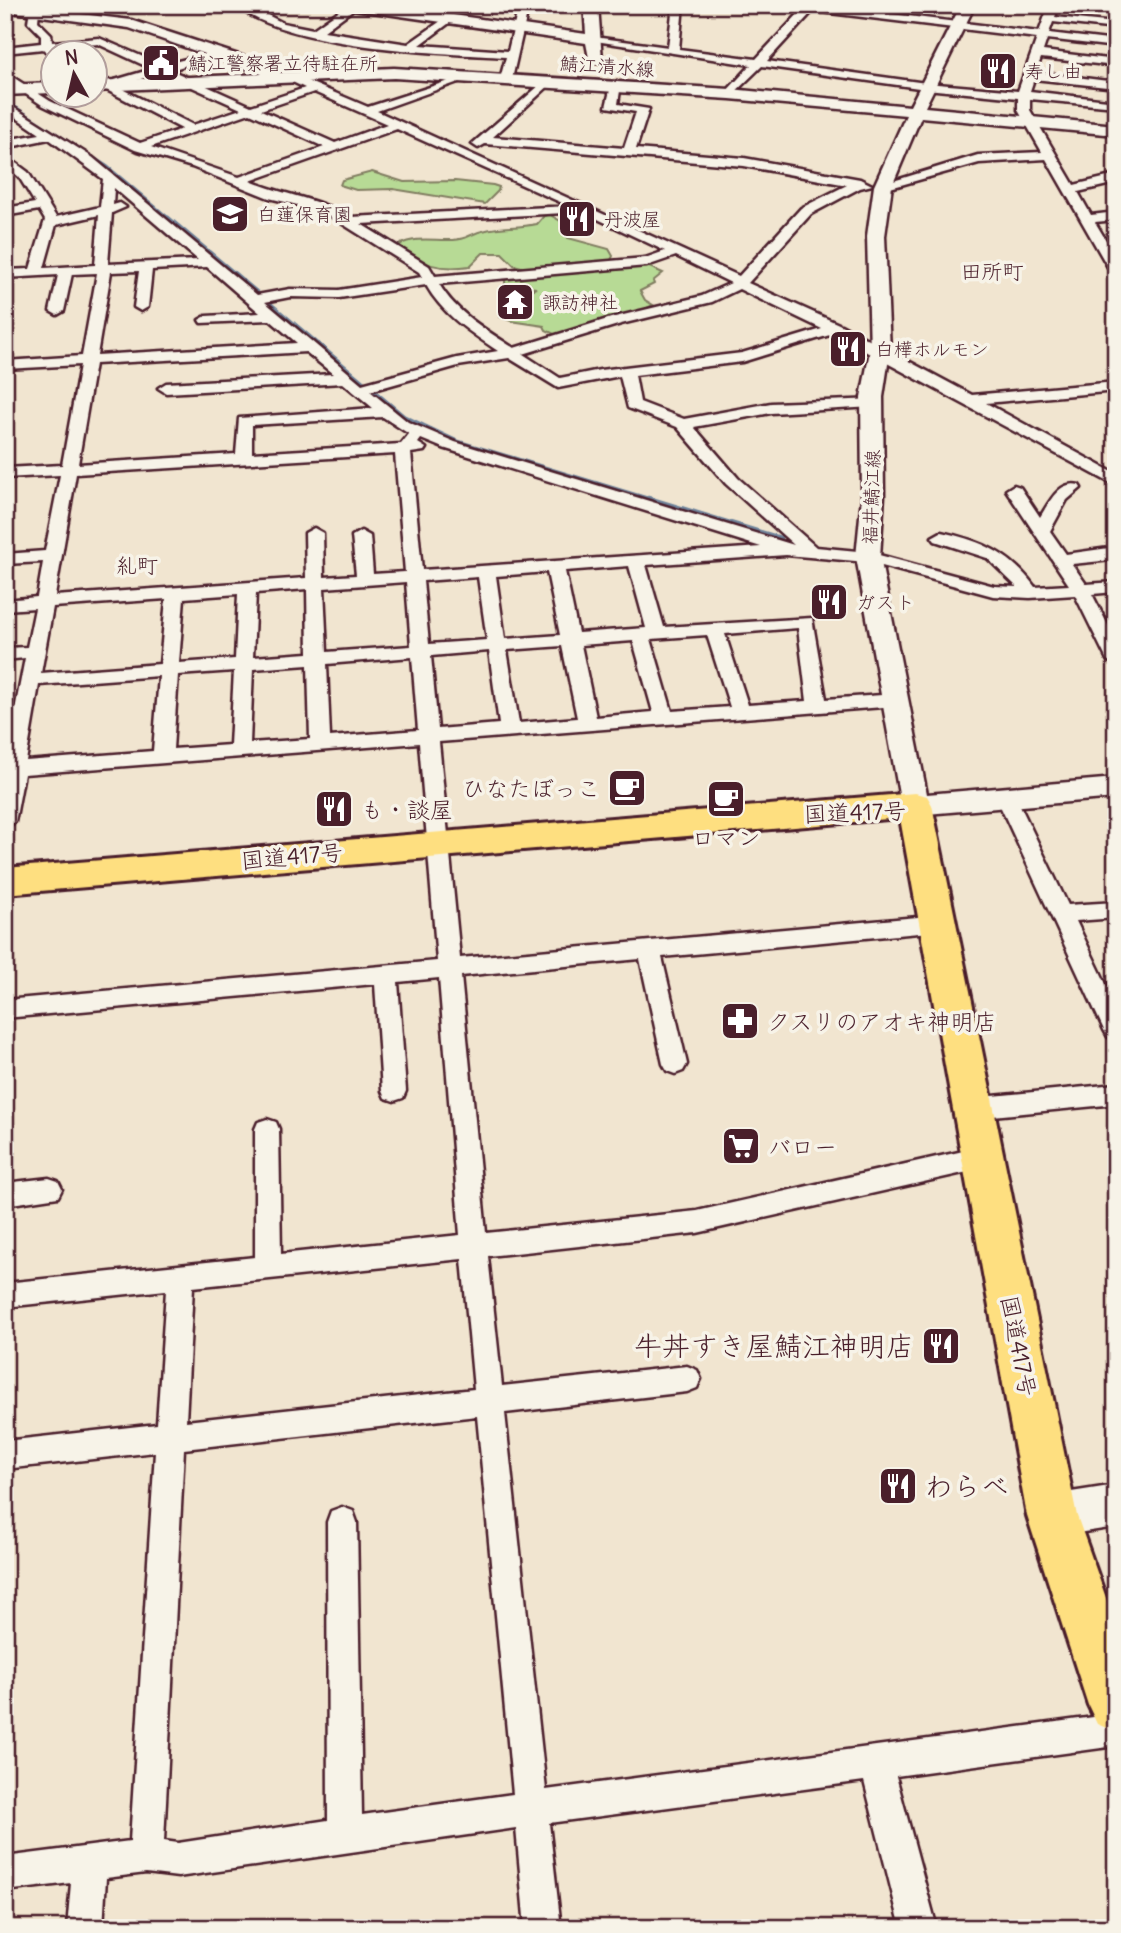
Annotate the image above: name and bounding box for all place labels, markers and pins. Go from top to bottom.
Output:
public building icon: 鯖江警察署立待駐在所 [140,42,182,84]
restaurant icon: 寿し由 [977,50,1019,92]
place label: 鯖江警察署立待駐在所 [188,51,378,75]
place label: 寿し由 [1025,59,1082,83]
school or university icon: 白蓮保育園 [209,193,251,235]
restaurant icon: 丹波屋 [556,198,598,240]
place label: 白蓮保育園 [257,202,352,226]
place label: 丹波屋 [604,207,661,231]
temple icon: 諏訪神社 [494,281,536,323]
place label: 諏訪神社 [542,290,618,314]
restaurant icon: 白樺ホルモン [827,328,869,370]
place label: 白樺ホルモン [875,337,989,361]
restaurant icon: ガスト [808,581,850,623]
place label: ガスト [856,590,915,614]
cafe icon: ひなたぼっこ [606,767,648,809]
place label: ひなたぼっこ [462,774,600,803]
cafe icon: ロマン [705,778,747,820]
restaurant icon: も・談屋 [313,788,355,830]
place label: も・談屋 [361,795,453,824]
place label: ロマン [692,823,761,852]
pharmacy icon: クスリのアオキ神明店 [719,1000,761,1042]
place label: クスリのアオキ神明店 [767,1007,997,1036]
supermarket icon: バロー [720,1125,762,1167]
place label: バロー [768,1132,837,1161]
restaurant icon: 牛丼すき屋鯖江神明店 [920,1325,962,1367]
place label: 牛丼すき屋鯖江神明店 [634,1328,914,1364]
restaurant icon: わらべ [877,1465,919,1507]
place label: わらべ [925,1468,1009,1504]

